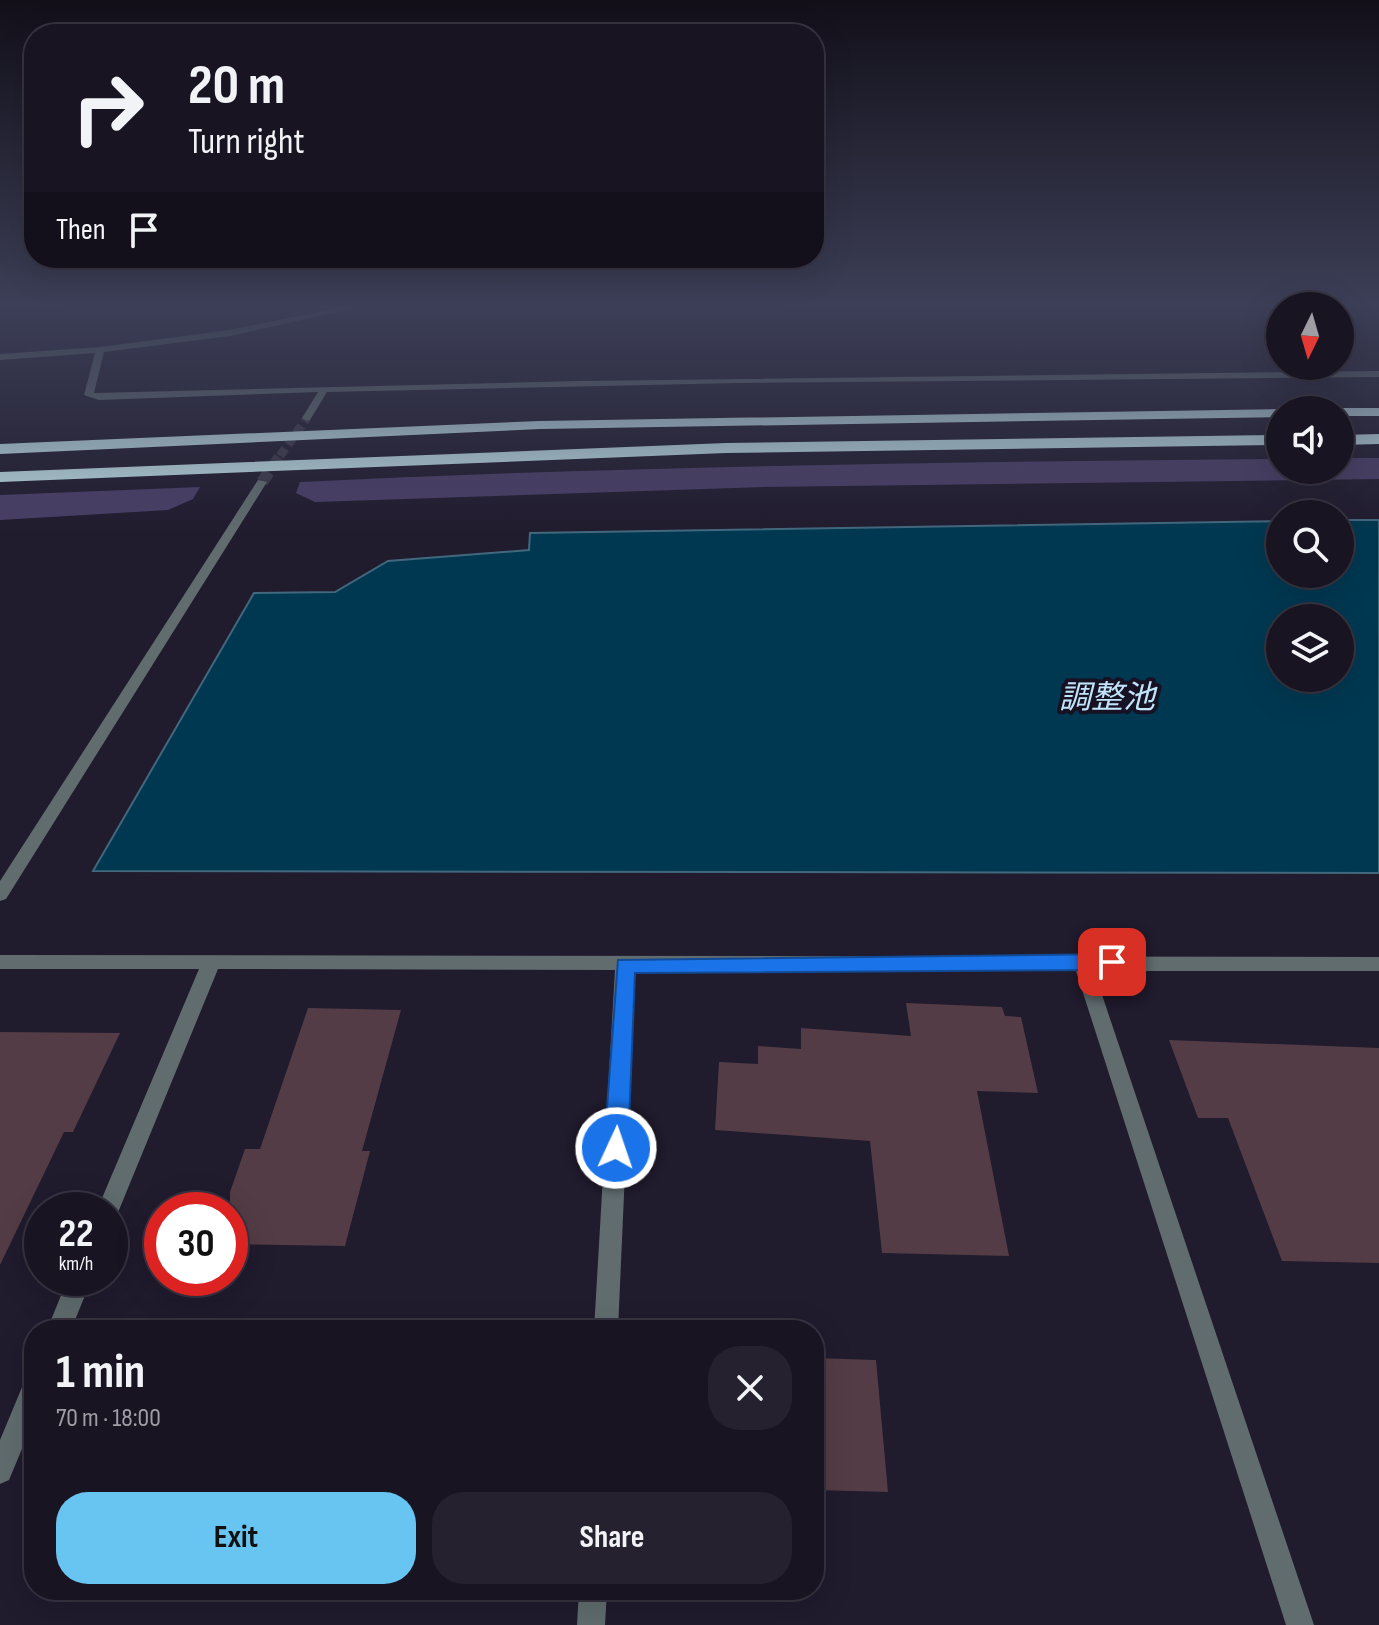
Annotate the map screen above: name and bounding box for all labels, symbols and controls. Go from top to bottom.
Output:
text: 20 m [188,53,285,120]
icon: right [56,56,160,160]
text: Turn right [188,121,305,164]
icon: arrive [122,208,166,252]
text: Then [56,212,106,248]
north arrow [1266,292,1354,380]
map controls [1266,292,1354,692]
button: sound [1266,396,1354,484]
button: search [1266,500,1354,588]
button: layers [1266,604,1354,692]
water label: 調整池 [1059,679,1158,718]
pin [1078,928,1146,996]
icon: arrive [1090,940,1134,984]
position arrow [574,1106,658,1190]
speed limit sign: 30 [144,1192,248,1296]
text: 22 [58,1210,94,1258]
text: km/h [59,1252,93,1276]
text: 1 min [56,1344,145,1401]
button: close [708,1346,792,1430]
text: 70 m · 18:00 [56,1403,161,1434]
button: Exit [56,1492,416,1584]
button: Share [432,1492,792,1584]

